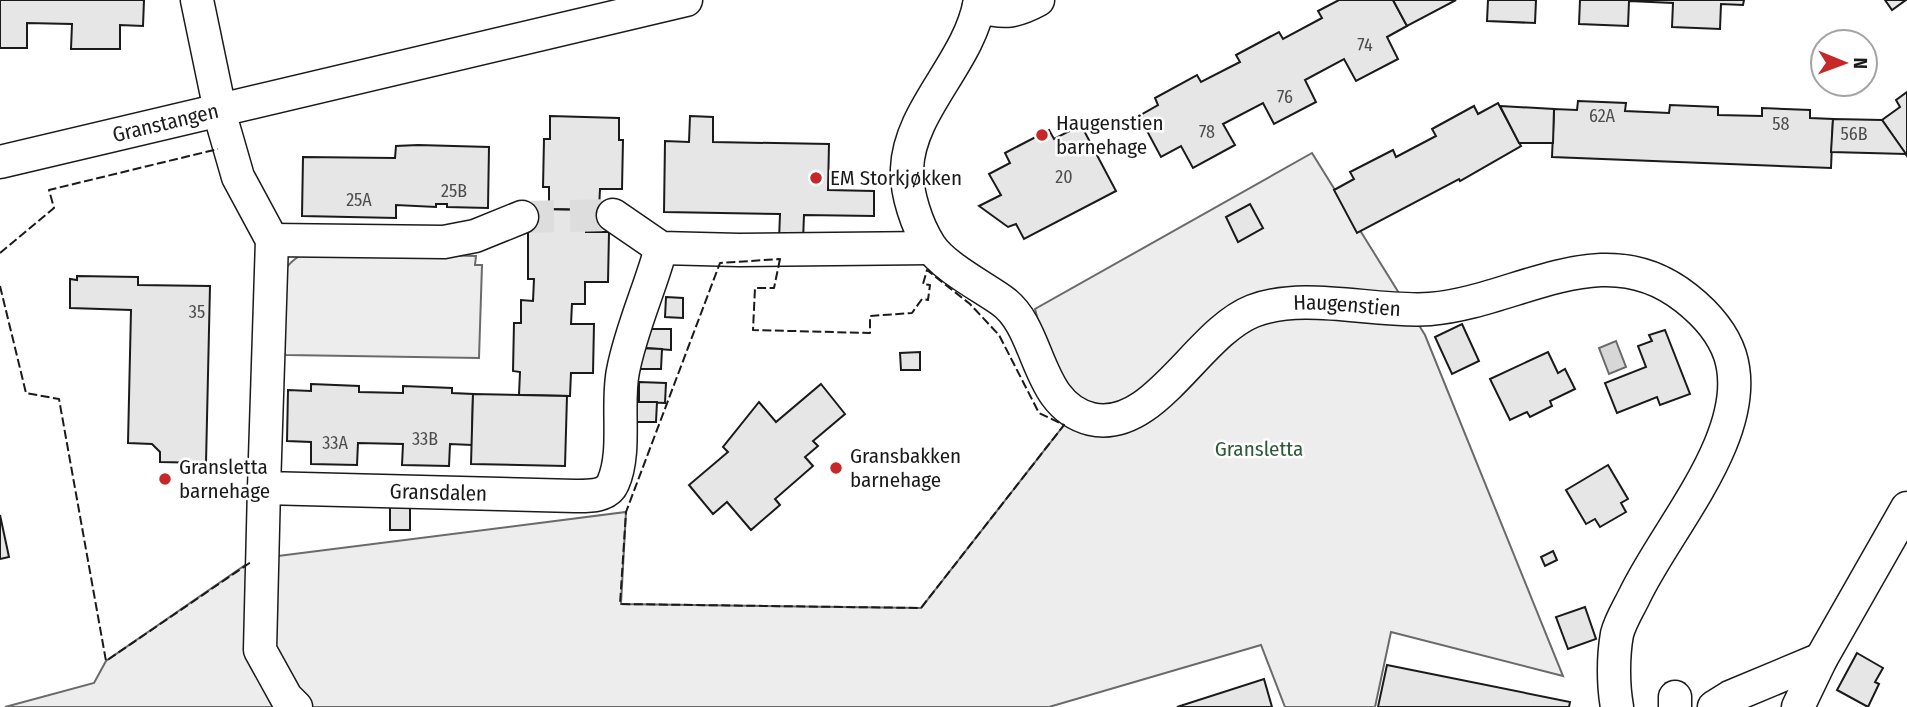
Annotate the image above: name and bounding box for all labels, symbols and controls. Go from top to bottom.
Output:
north arrow [1809,28,1879,98]
house number: 74 [1357,34,1373,56]
text: N [1849,57,1872,69]
house number: 76 [1277,86,1293,108]
street label: Granstangen [110,98,221,148]
house number: 62A [1589,105,1616,127]
place label: Haugenstien barnehage [1056,110,1164,160]
house number: 58 [1772,113,1790,135]
house number: 78 [1199,121,1215,143]
house number: 56B [1840,123,1868,145]
marker: Haugenstien barnehage [1034,127,1050,143]
place label: EM Storkjøkken [830,165,962,191]
house number: 20 [1055,166,1073,188]
marker: EM Storkjøkken [808,170,824,186]
house number: 25B [441,180,467,202]
house number: 25A [346,189,372,211]
street label: Haugenstien [1293,289,1402,322]
house number: 35 [189,301,205,323]
house number: 33B [412,428,438,450]
house number: 33A [322,432,348,454]
park label: Gransletta [1215,436,1303,462]
place label: Gransbakken barnehage [850,443,961,493]
place label: Gransletta barnehage [179,454,270,504]
marker: Gransbakken barnehage [828,460,844,476]
marker: Gransletta barnehage [157,471,173,487]
street label: Gransdalen [389,478,487,507]

